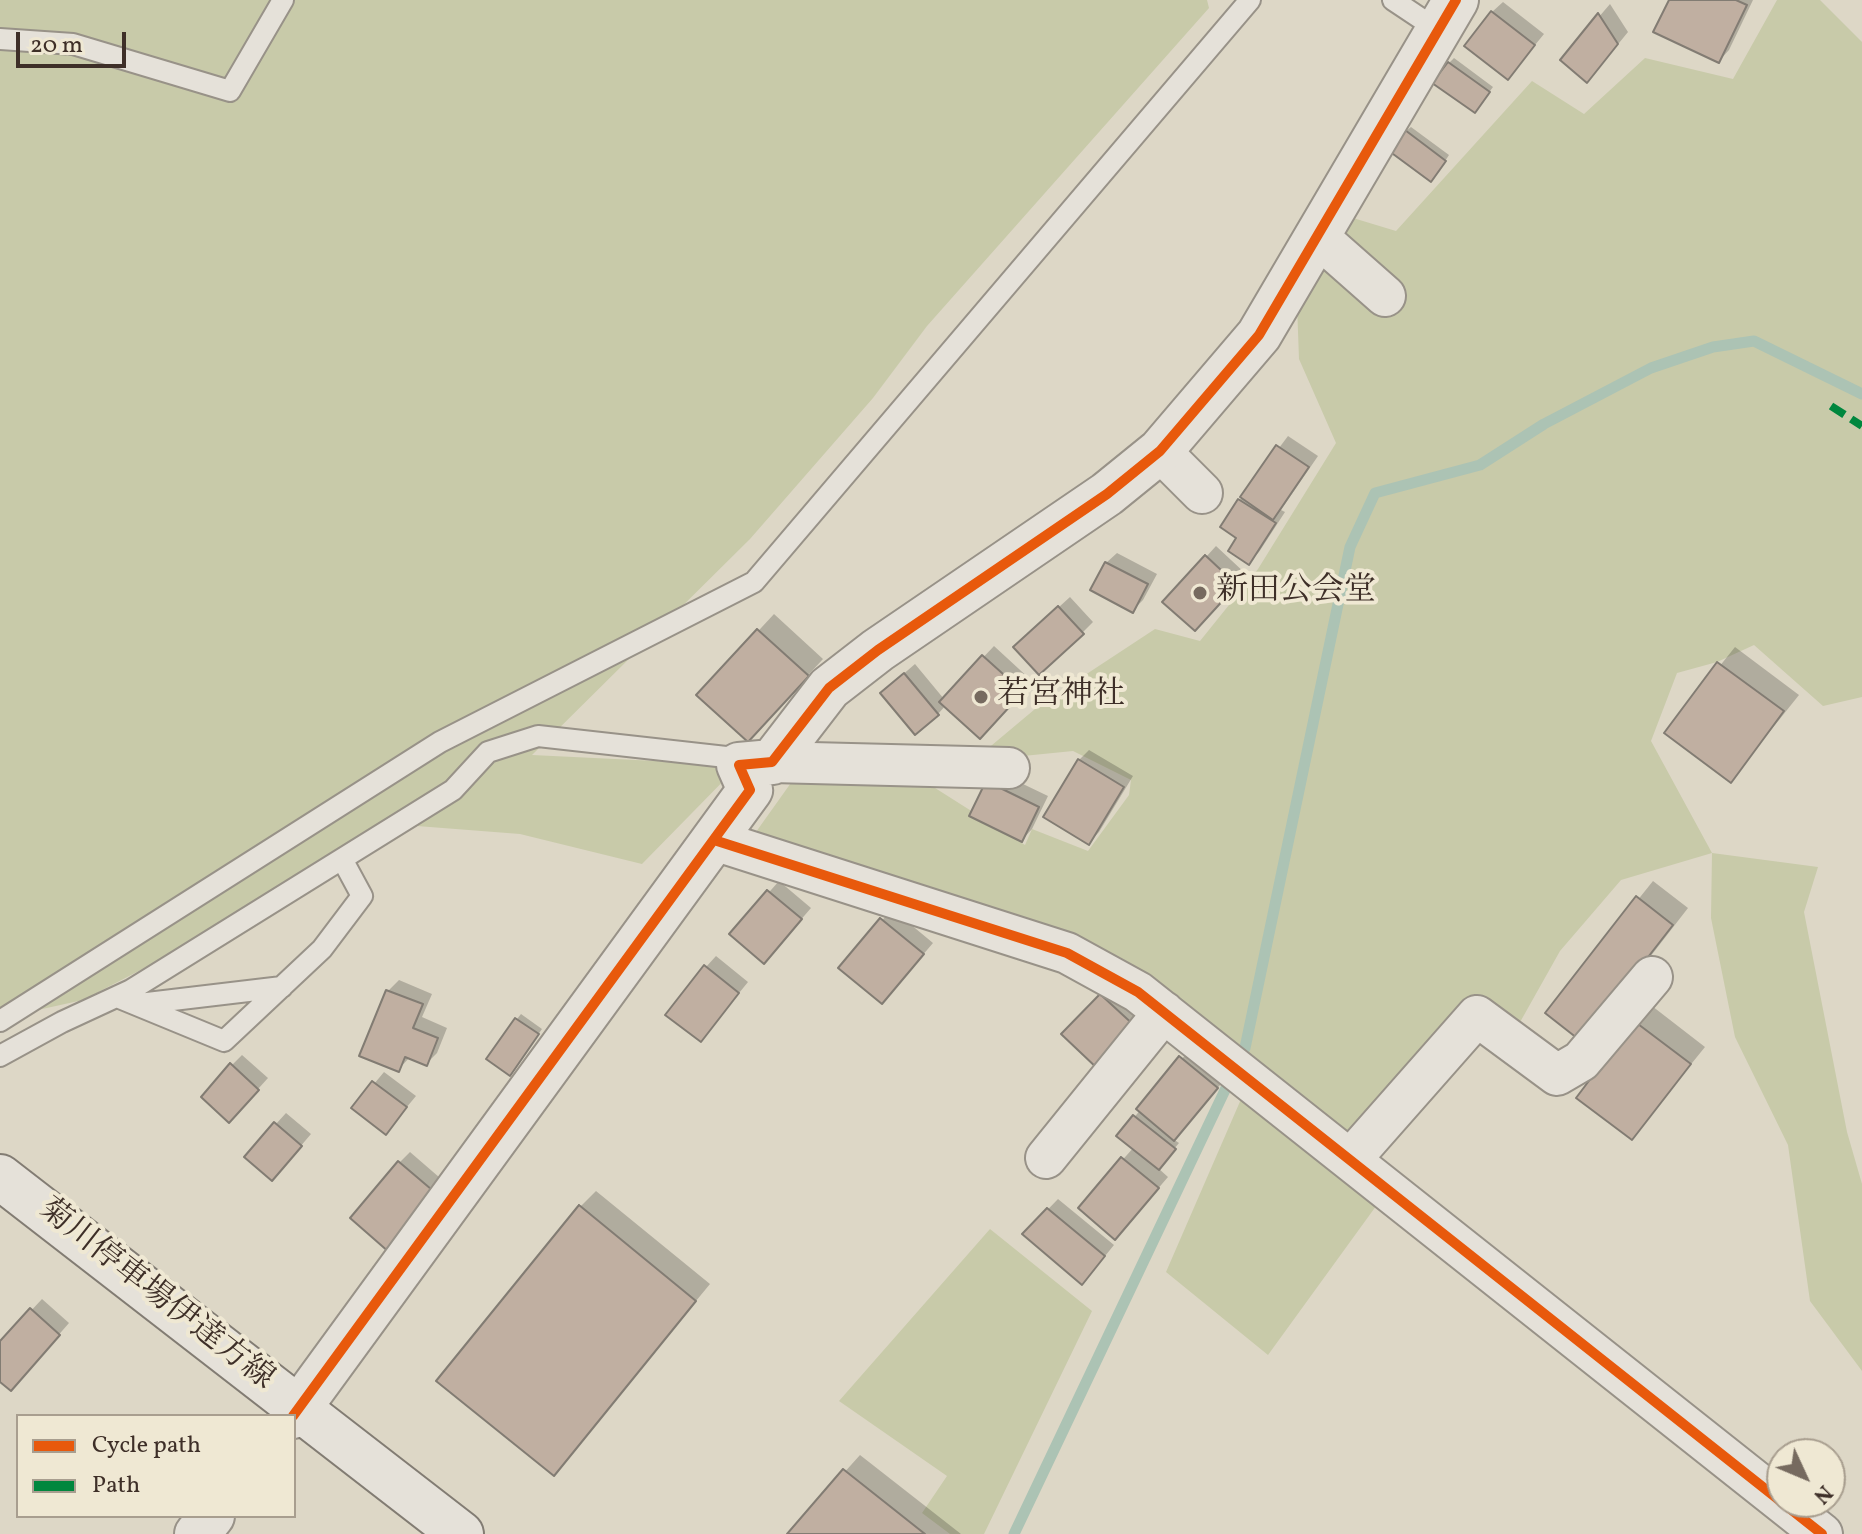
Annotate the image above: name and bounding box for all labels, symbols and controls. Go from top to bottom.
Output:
scale bar [20,16,130,66]
text: 20 m [30,29,83,63]
place label: 新田公会堂 [1216,574,1376,612]
marker: 新田公会堂 [1191,584,1209,602]
place label: 若宮神社 [997,678,1125,716]
marker: 若宮神社 [972,688,990,706]
street label: 菊川停車場伊達方線 [30,1192,280,1400]
legend [16,1414,296,1518]
text: Cycle path [92,1429,201,1463]
north arrow [1766,1438,1846,1518]
text: Path [92,1469,140,1503]
text: N [1805,1477,1839,1510]

